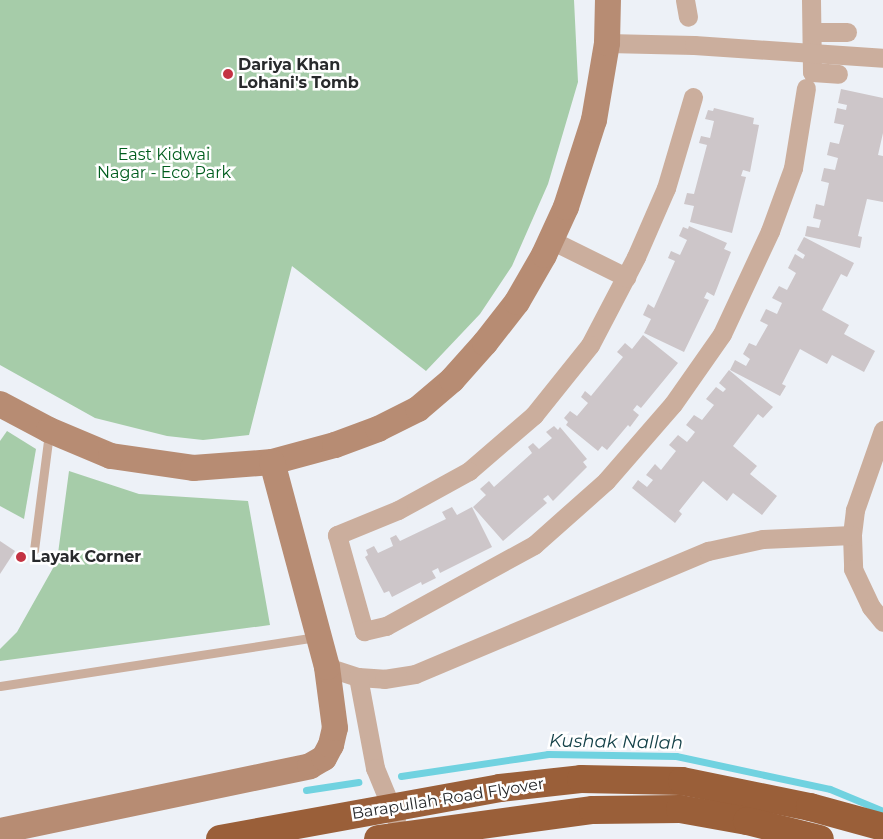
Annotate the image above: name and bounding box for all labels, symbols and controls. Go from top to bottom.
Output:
place label: Dariya Khan Lohani's Tomb [238,55,359,93]
marker: Dariya Khan Lohani's Tomb [222,68,234,80]
park label: East Kidwai Nagar - Eco Park [97,145,231,183]
place label: Layak Corner [31,547,141,567]
marker: Layak Corner [15,551,27,563]
water label: Kushak Nallah [549,730,683,754]
street label: Barapullah Road Flyover [350,774,546,824]

